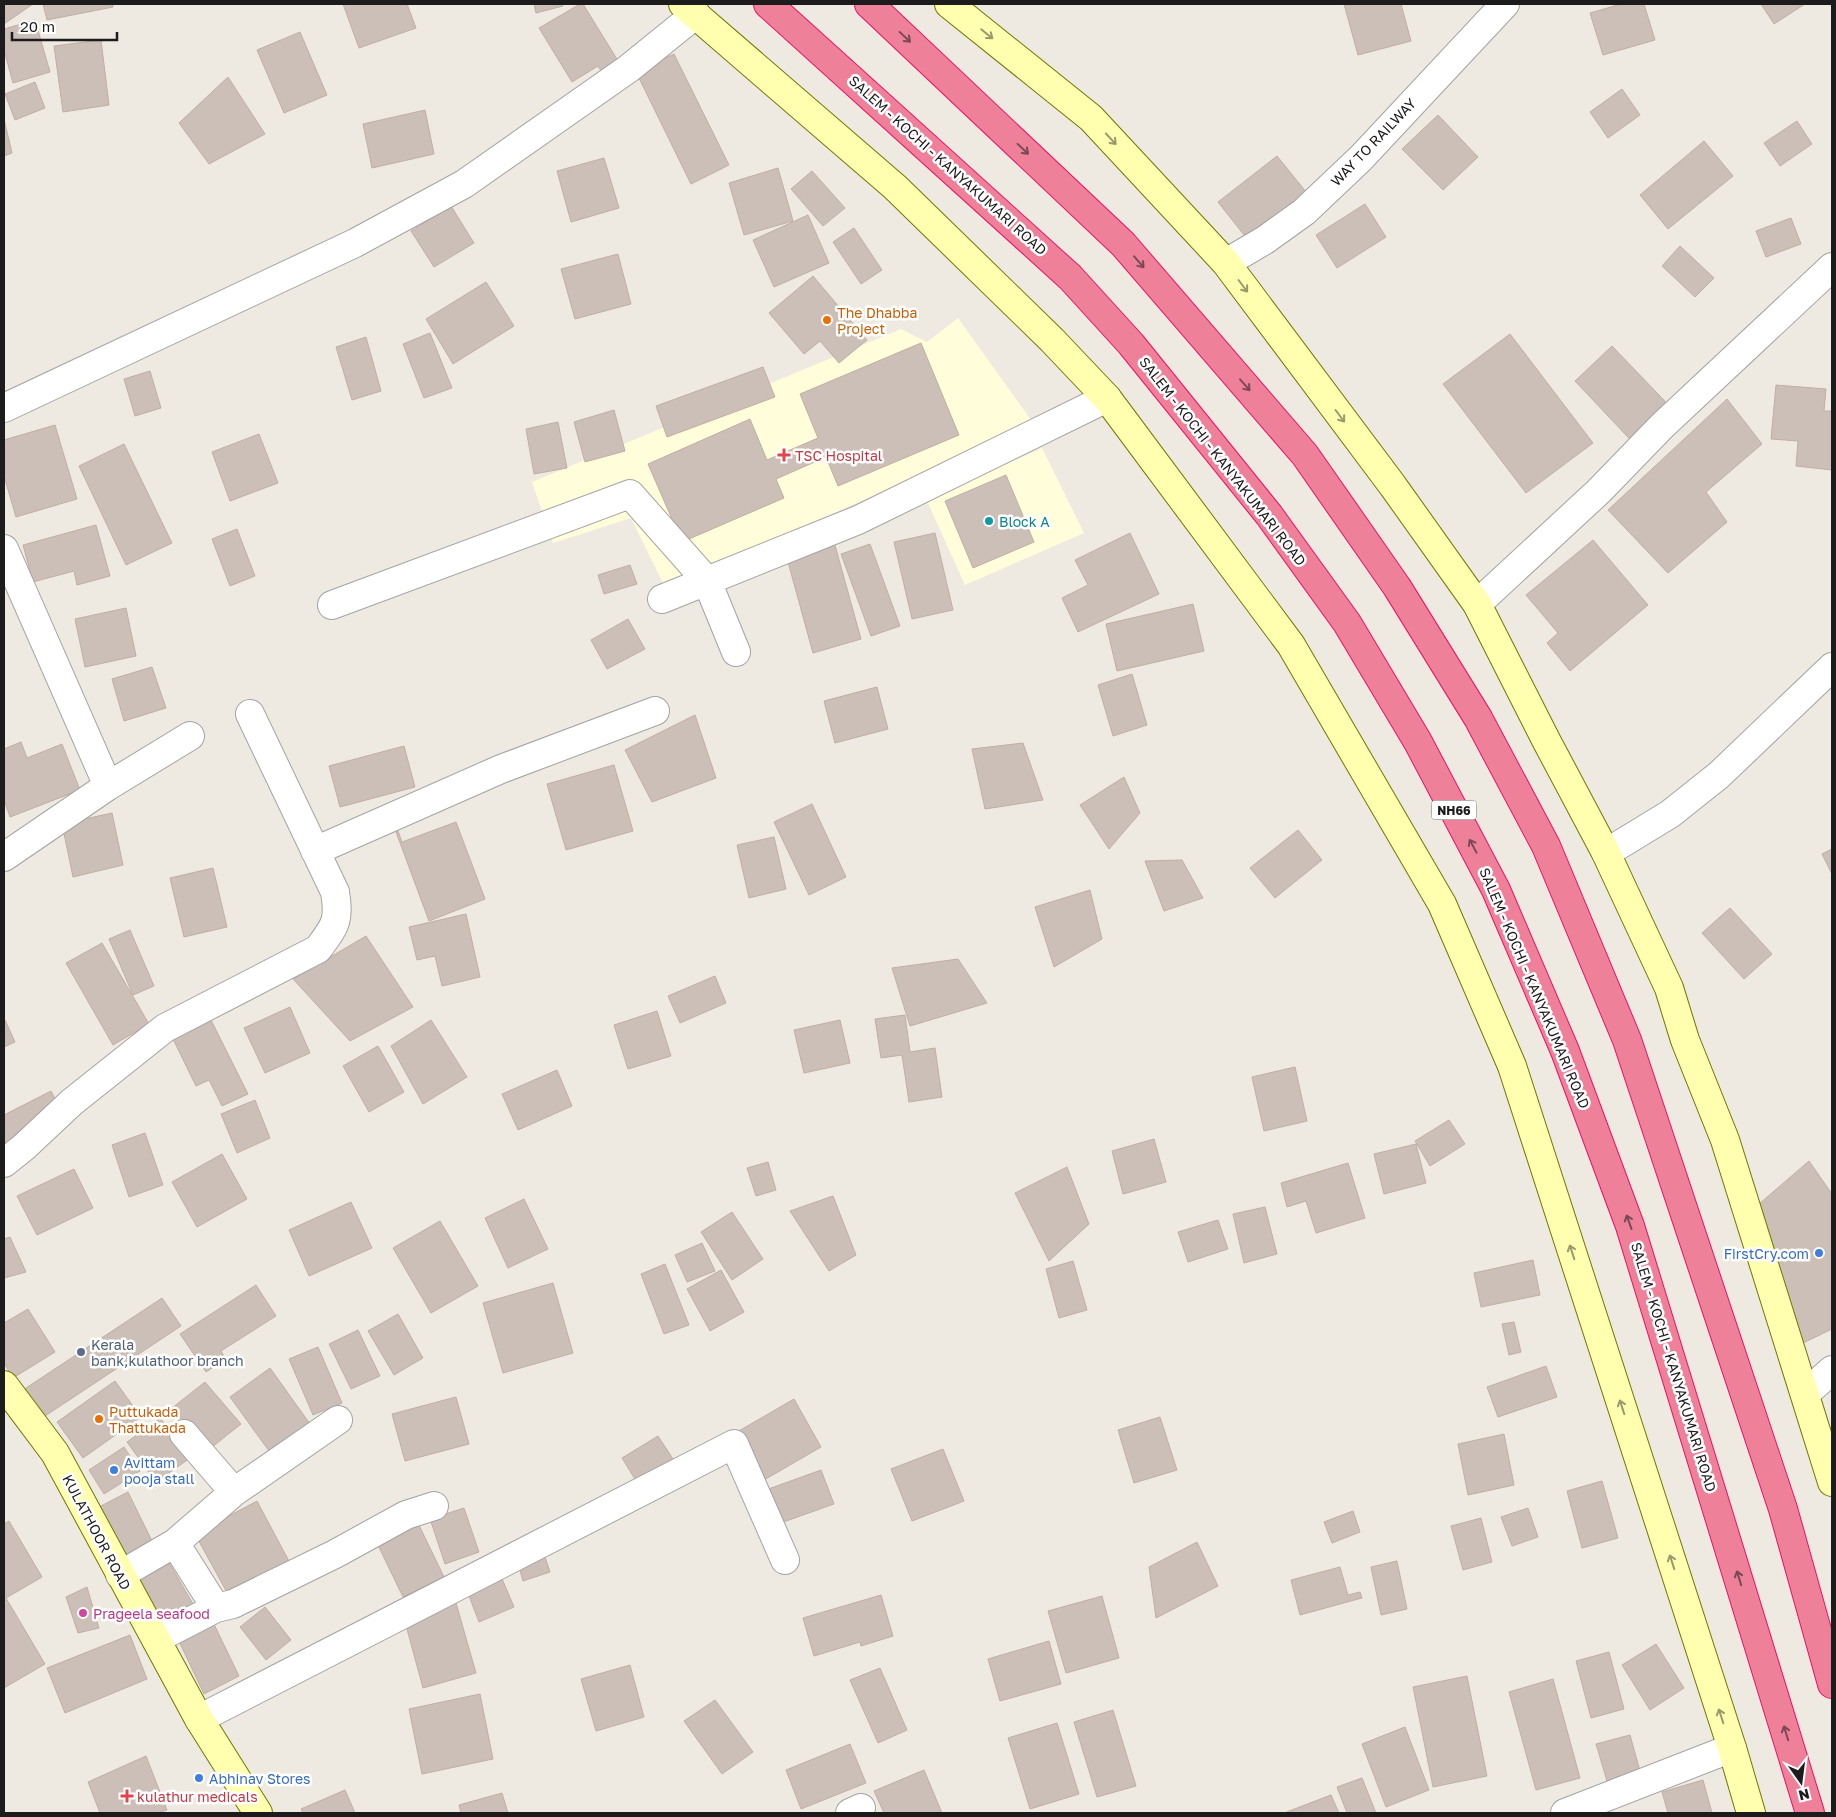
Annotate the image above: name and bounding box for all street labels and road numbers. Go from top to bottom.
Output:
street label: SALEM - KOCHI - KANYAKUMARI ROAD [846,72,1050,258]
street label: WAY TO RAILWAY [1327,95,1419,189]
street label: SALEM - KOCHI - KANYAKUMARI ROAD [1136,353,1310,569]
road number: NH66 [1432,800,1476,820]
street label: SALEM - KOCHI - KANYAKUMARI ROAD [1476,865,1594,1111]
street label: SALEM - KOCHI - KANYAKUMARI ROAD [1628,1240,1720,1494]
street label: KULATHOOR ROAD [59,1471,135,1593]

